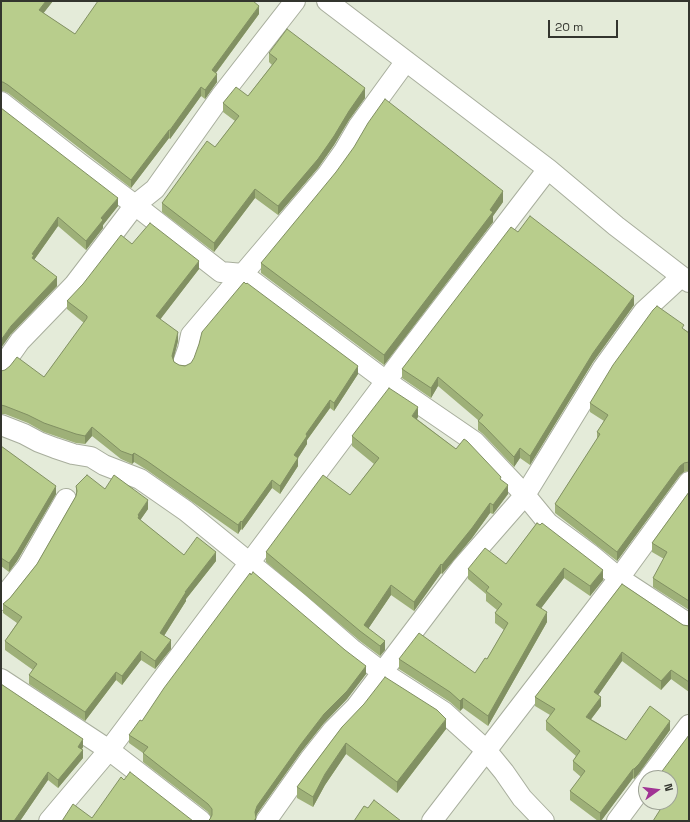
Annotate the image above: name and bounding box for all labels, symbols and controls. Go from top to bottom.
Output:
scale bar [550,12,620,38]
text: 20 m [555,19,583,35]
north arrow [638,770,678,810]
text: N [661,782,676,793]

